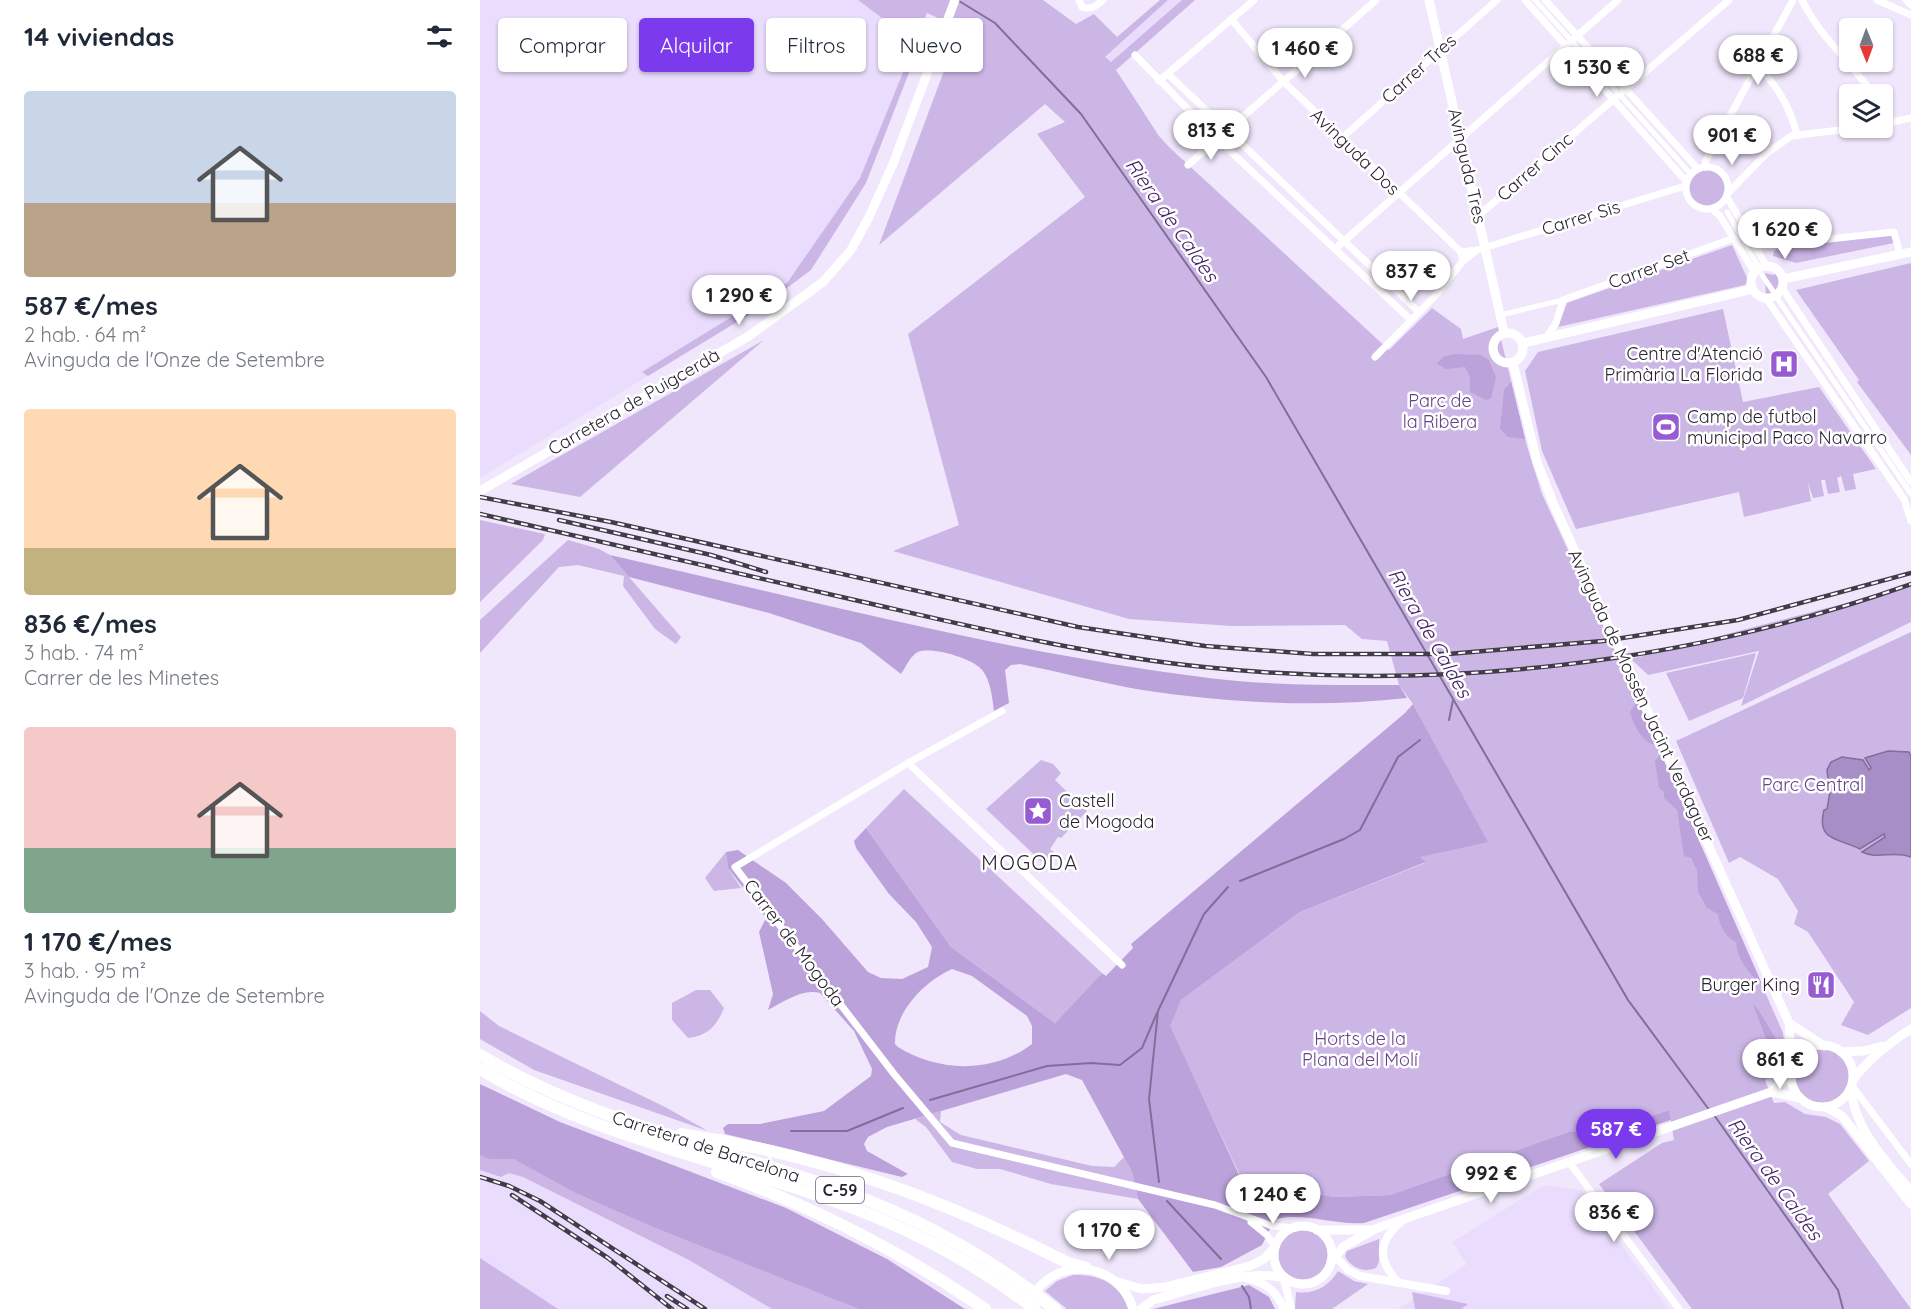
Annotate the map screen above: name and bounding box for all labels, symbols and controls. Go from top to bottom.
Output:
chip: Comprar [498,18,627,72]
chip: Alquilar [639,18,754,72]
chip: Filtros [766,18,866,72]
chip: Nuevo [878,18,983,72]
north arrow [1839,18,1893,72]
map controls [1839,18,1893,138]
text: 14 viviendas [24,20,174,53]
icon: filters [423,20,456,53]
pin: 1 460 € [1250,28,1360,79]
street label: Carrer Tres [1376,29,1461,108]
text: 1 460 € [1272,35,1338,60]
pin: 688 € [1716,35,1800,86]
text: 688 € [1732,42,1784,67]
pin: 1 530 € [1542,47,1652,98]
text: 1 530 € [1564,54,1630,79]
button: layers [1839,84,1893,138]
street label: Avinguda Dos [1306,103,1405,200]
street label: Avinguda Tres [1443,106,1492,226]
pin: 813 € [1169,110,1253,161]
pin: 901 € [1690,115,1774,166]
text: 813 € [1187,117,1235,142]
text: 901 € [1707,122,1757,147]
street label: Carrer Cinc [1492,127,1577,206]
icon: home [186,130,294,238]
water label: Riera de Caldes [1121,153,1225,288]
street label: Carrer Sis [1539,195,1623,240]
pin: 1 620 € [1730,209,1840,260]
text: 1 620 € [1752,216,1818,241]
street label: Carrer Set [1605,243,1692,294]
pin: 837 € [1369,251,1453,302]
text: 837 € [1386,258,1436,283]
pin: 1 290 € [684,275,794,326]
text: 1 290 € [706,282,772,307]
text: 587 €/mes [24,289,158,322]
text: 2 hab. · 64 m² [24,322,146,347]
place label: Centre d'Atenció Primària La Florida [1605,342,1763,386]
street label: Carretera de Puigcerdà [544,343,724,460]
text: Avinguda de l'Onze de Setembre [24,347,325,372]
hospital icon: Centre d'Atenció Primària La Florida [1768,348,1800,380]
park label: Parc de la Ribera [1403,389,1477,433]
place label: Camp de futbol municipal Paco Navarro [1687,405,1887,449]
sports icon: Camp de futbol municipal Paco Navarro [1650,411,1682,443]
icon: home [186,448,294,556]
street label: Avinguda de Mossèn Jacint Verdaguer [1563,545,1720,846]
water label: Riera de Caldes [1383,564,1478,703]
text: 836 €/mes [24,607,157,640]
text: 3 hab. · 74 m² [24,640,144,665]
text: Carrer de les Minetes [24,665,219,690]
icon: home [186,766,294,874]
park label: Parc Central [1762,773,1864,796]
place label: Castell de Mogoda [1059,789,1154,833]
place icon: Castell de Mogoda [1022,795,1054,827]
district label: MOGODA [981,850,1079,875]
street label: Carrer de Mogoda [739,875,850,1011]
text: 1 170 €/mes [24,925,172,958]
text: 3 hab. · 95 m² [24,958,146,983]
restaurant icon: Burger King [1805,969,1837,1001]
place label: Burger King [1701,973,1800,996]
text: Avinguda de l'Onze de Setembre [24,983,325,1008]
park label: Horts de la Plana del Molí [1302,1027,1418,1071]
pin: 861 € [1738,1039,1822,1090]
text: 861 € [1756,1046,1804,1071]
street label: Carretera de Barcelona [609,1105,803,1188]
pin: 587 € [1574,1109,1658,1160]
water label: Riera de Caldes [1723,1113,1829,1246]
text: 587 € [1590,1116,1642,1141]
pin: 992 € [1449,1153,1533,1204]
text: 992 € [1465,1160,1517,1185]
pin: 1 240 € [1218,1174,1328,1225]
road number: C-59 [816,1177,864,1203]
text: 1 240 € [1240,1181,1306,1206]
pin: 836 € [1572,1192,1656,1243]
text: 836 € [1589,1199,1639,1224]
pin: 1 170 € [1054,1210,1164,1261]
text: 1 170 € [1078,1217,1140,1242]

